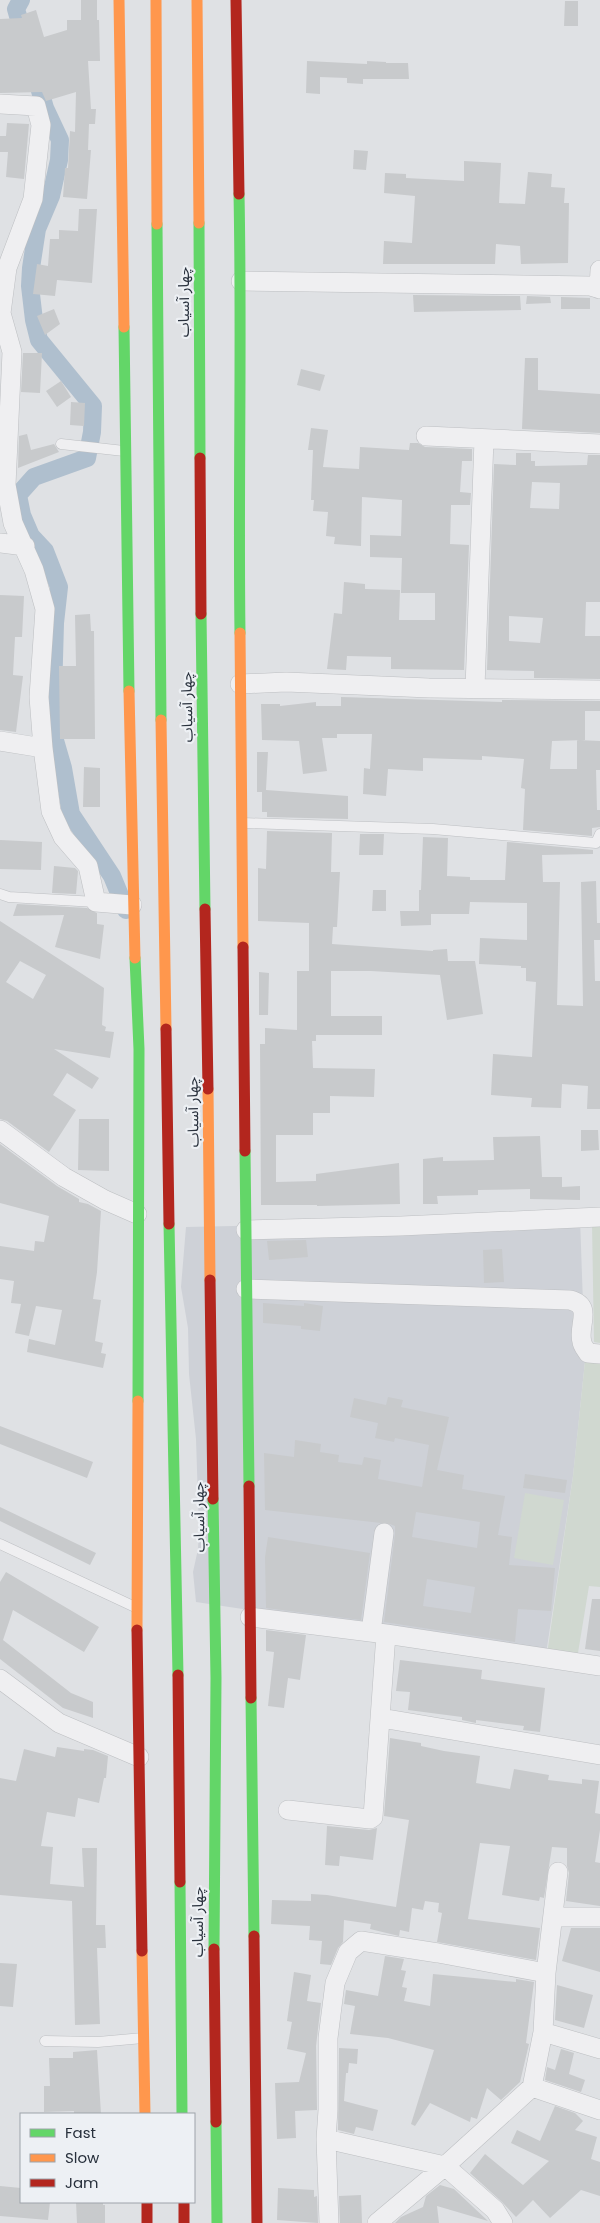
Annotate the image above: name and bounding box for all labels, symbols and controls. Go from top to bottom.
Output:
street label: چهار آسیاب [173,267,194,337]
street label: چهار آسیاب [175,671,198,742]
street label: چهار آسیاب [181,1076,204,1147]
street label: چهار آسیاب [187,1481,210,1552]
street label: چهار آسیاب [187,1887,208,1957]
legend [20,2113,195,2203]
text: Fast [65,2122,96,2143]
text: Slow [65,2147,100,2168]
text: Jam [65,2172,99,2193]

